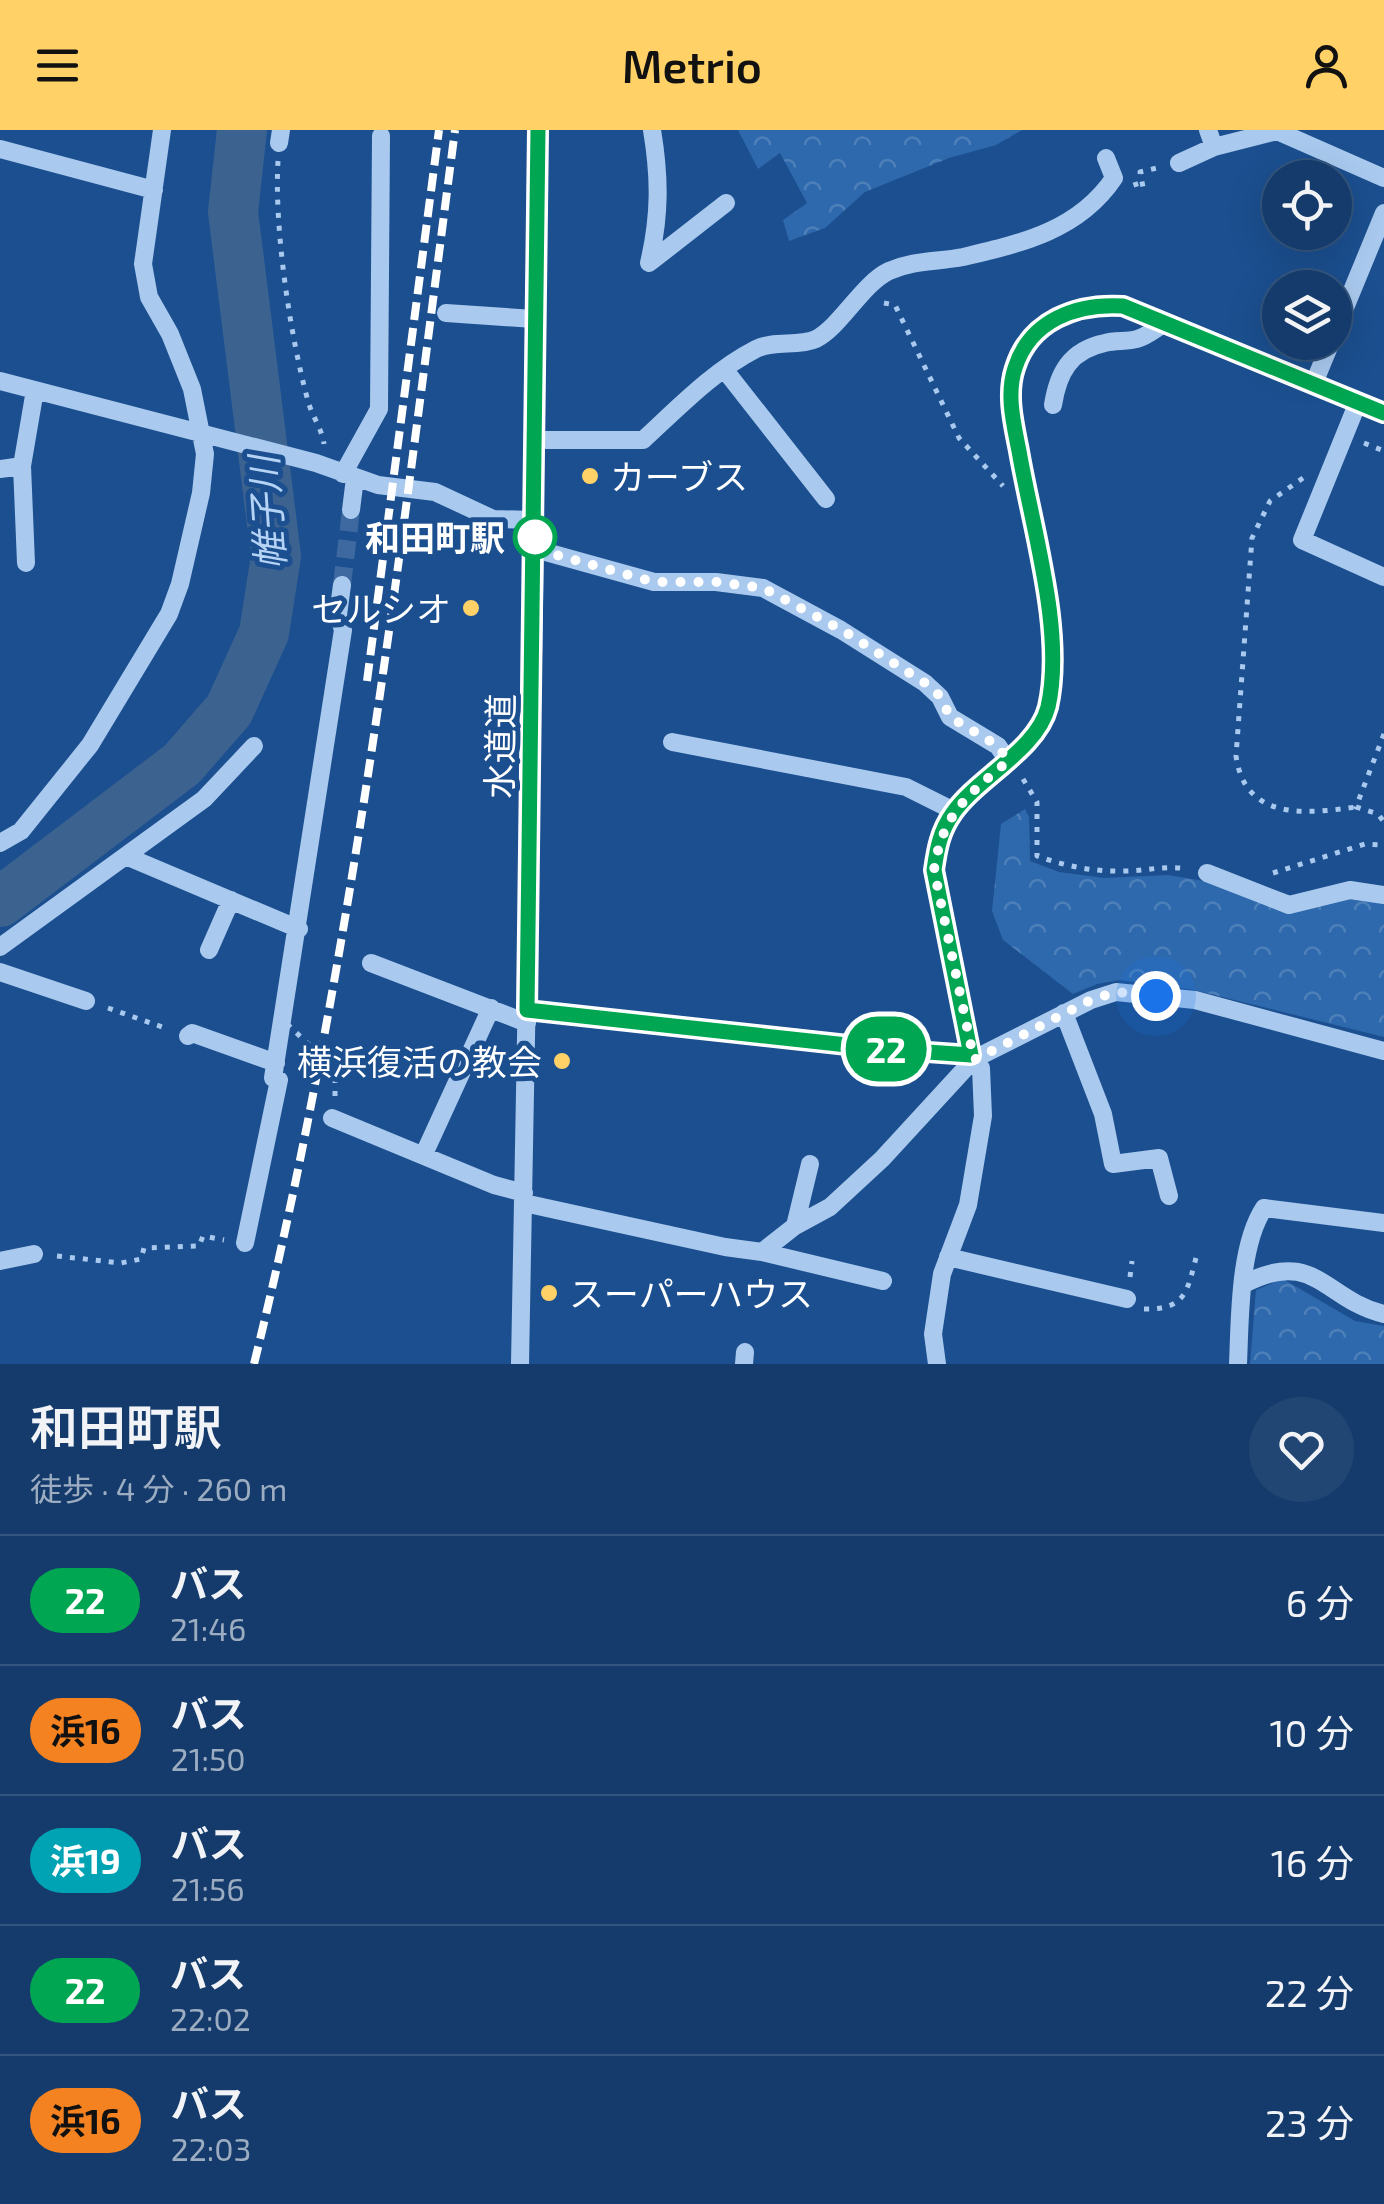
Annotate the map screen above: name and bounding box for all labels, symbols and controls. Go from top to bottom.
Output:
icon: menu [30,38,85,93]
text: Metrio [622,38,762,92]
icon: person [1299,38,1354,93]
map controls [1262,160,1352,360]
button: locate [1262,160,1352,250]
button: layers [1262,270,1352,360]
water label: 帷子川 [239,451,293,571]
place label: カーブス [610,455,748,497]
marker: カーブス [579,465,601,487]
place label: 和田町駅 [365,516,505,558]
marker: 和田町駅 [514,516,556,558]
place label: セルシオ [311,587,451,629]
marker: セルシオ [460,597,482,619]
street label: 水道道 [477,693,521,799]
your location [1131,971,1181,1021]
line badge: 22 [841,1016,931,1082]
text: 22 [866,1028,906,1070]
place label: 横浜復活の教会 [297,1040,542,1082]
marker: 横浜復活の教会 [551,1050,573,1072]
place label: スーパーハウス [569,1272,813,1314]
marker: スーパーハウス [538,1282,560,1304]
text: 和田町駅 [30,1397,222,1455]
button: heart [1249,1397,1354,1502]
text: 徒歩 · 4 分 · 260 m [30,1469,287,1507]
text: バス [170,1560,246,1606]
text: 22 [65,1579,105,1621]
text: 6 分 [1286,1579,1354,1625]
text: 21:46 [170,1609,246,1647]
text: バス [171,1690,247,1736]
text: 浜16 [50,1709,121,1751]
text: 10 分 [1269,1709,1354,1755]
text: 21:50 [171,1739,246,1777]
text: バス [171,1820,247,1866]
text: 浜19 [50,1839,121,1881]
text: 16 分 [1271,1839,1354,1885]
text: 21:56 [171,1869,245,1907]
text: バス [170,1950,246,1996]
text: 22 [65,1969,105,2011]
text: 22 分 [1265,1969,1354,2015]
text: 22:02 [170,1999,251,2037]
text: バス [171,2080,247,2126]
text: 浜16 [50,2099,121,2141]
text: 23 分 [1265,2099,1354,2145]
text: 22:03 [171,2129,251,2167]

